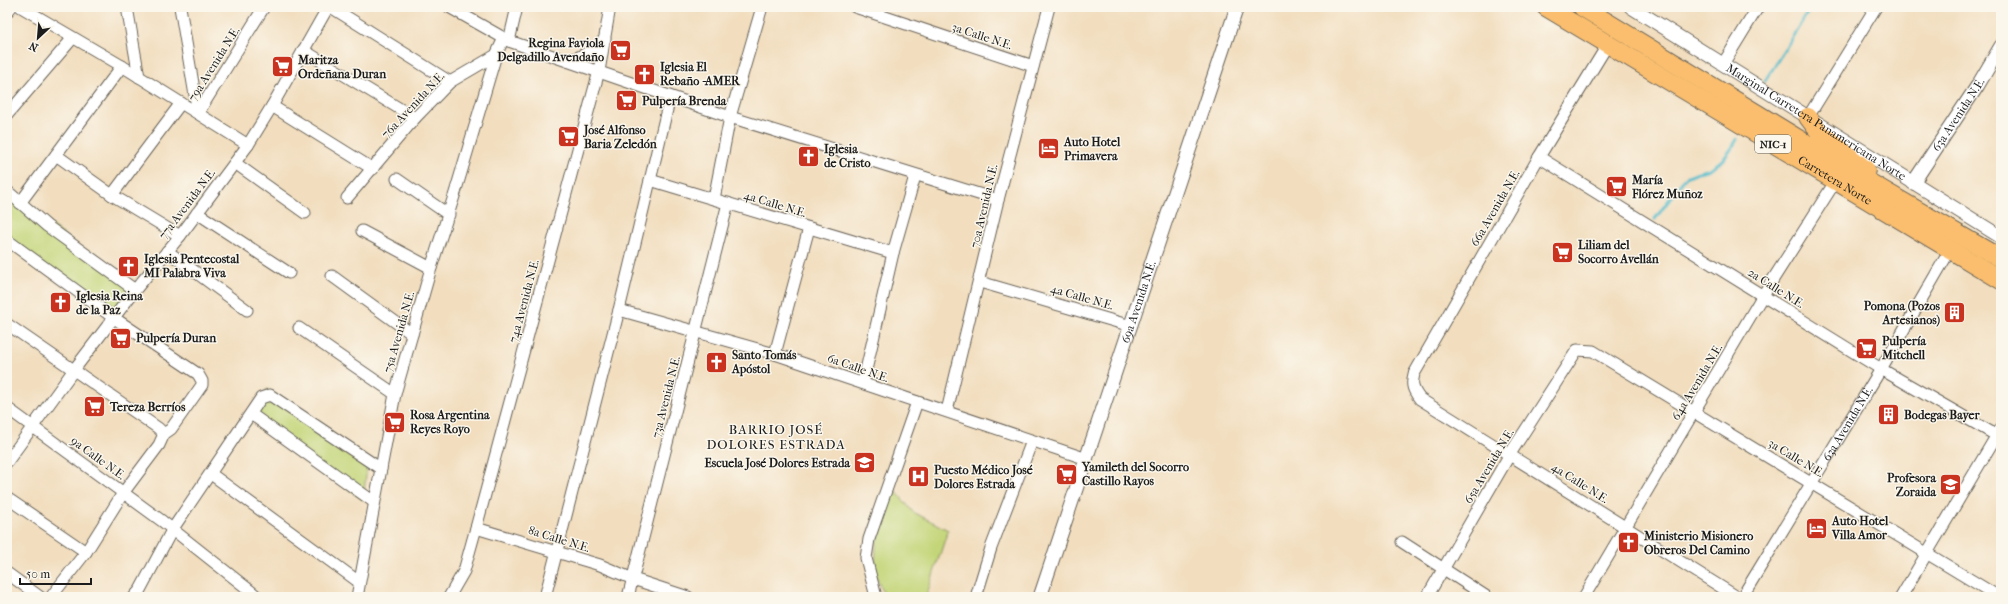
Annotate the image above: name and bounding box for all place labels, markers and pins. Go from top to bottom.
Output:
place label: Regina Faviola Delgadillo Avendaño [497,36,604,65]
supermarket icon: Regina Faviola Delgadillo Avendaño [607,37,633,63]
place label: Maritza Ordeñana Duran [297,53,387,81]
supermarket icon: Maritza Ordeñana Duran [270,54,296,80]
place label: Iglesia El Rebaño -AMER [660,60,741,88]
church icon: Iglesia El Rebaño -AMER [631,61,657,87]
supermarket icon: Pulpería Brenda [613,88,639,114]
place label: Pulpería Brenda [642,94,727,109]
place label: José Alfonso Baria Zeledón [582,123,658,151]
supermarket icon: José Alfonso Baria Zeledón [556,124,582,150]
place label: Auto Hotel Primavera [1063,135,1121,163]
hotel icon: Auto Hotel Primavera [1036,136,1062,162]
place label: Iglesia de Cristo [824,142,871,170]
church icon: Iglesia de Cristo [796,143,822,169]
place label: María Flórez Muñoz [1631,173,1703,201]
supermarket icon: María Flórez Muñoz [1603,174,1629,200]
place label: Liliam del Socorro Avellán [1578,238,1660,266]
supermarket icon: Liliam del Socorro Avellán [1550,239,1576,265]
place label: Iglesia Pentecostal MI Palabra Viva [143,252,240,280]
church icon: Iglesia Pentecostal MI Palabra Viva [116,253,142,279]
place label: Iglesia Reina de la Paz [76,289,143,317]
church icon: Iglesia Reina de la Paz [47,290,73,316]
place label: Pomona (Pozos Artesianos) [1864,299,1941,327]
building icon: Pomona (Pozos Artesianos) [1942,300,1968,326]
supermarket icon: Pulpería Duran [108,325,134,351]
place label: Pulpería Duran [136,331,217,346]
place label: Pulpería Mitchell [1881,334,1926,362]
supermarket icon: Pulpería Mitchell [1854,335,1880,361]
place label: Santo Tomás Apóstol [731,348,797,377]
church icon: Santo Tomás Apóstol [704,349,730,375]
supermarket icon: Tereza Berríos [82,394,108,420]
place label: Tereza Berríos [109,400,186,414]
building icon: Bodegas Bayer [1875,402,1901,428]
place label: Rosa Argentina Reyes Royo [410,408,490,437]
place label: Bodegas Bayer [1904,408,1981,423]
supermarket icon: Rosa Argentina Reyes Royo [381,409,407,435]
school or university icon: Escuela José Dolores Estrada [852,450,878,476]
place label: Escuela José Dolores Estrada [704,456,850,471]
place label: Yamileth del Socorro Castillo Rayos [1081,460,1189,489]
supermarket icon: Yamileth del Socorro Castillo Rayos [1053,461,1079,487]
place label: Puesto Médico José Dolores Estrada [934,463,1033,491]
hospital icon: Puesto Médico José Dolores Estrada [905,464,931,490]
place label: Profesora Zoraida [1887,471,1936,499]
school or university icon: Profesora Zoraida [1938,472,1964,498]
place label: Auto Hotel Villa Amor [1831,514,1889,542]
hotel icon: Auto Hotel Villa Amor [1804,515,1830,541]
place label: Ministerio Misionero Obreros Del Camino [1643,529,1753,557]
church icon: Ministerio Misionero Obreros Del Camino [1615,530,1641,556]

